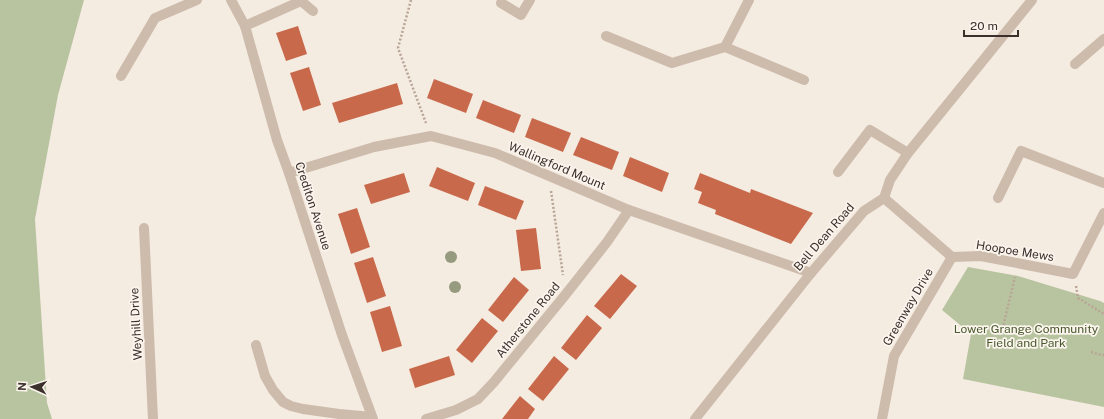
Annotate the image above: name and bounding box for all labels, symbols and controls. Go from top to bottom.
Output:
scale bar [964,12,1018,38]
text: 20 m [970,19,998,33]
street label: Wallingford Mount [506,139,608,193]
street label: Crediton Avenue [292,160,334,252]
street label: Bell Dean Road [791,200,857,274]
street label: Hoopoe Mews [975,238,1055,264]
street label: Greenway Drive [880,265,936,348]
street label: Atherstone Road [493,279,563,361]
street label: Weyhill Drive [127,287,145,361]
park label: Lower Grange Community Field and Park [954,322,1099,350]
north arrow [12,367,52,407]
text: N [16,382,28,391]

